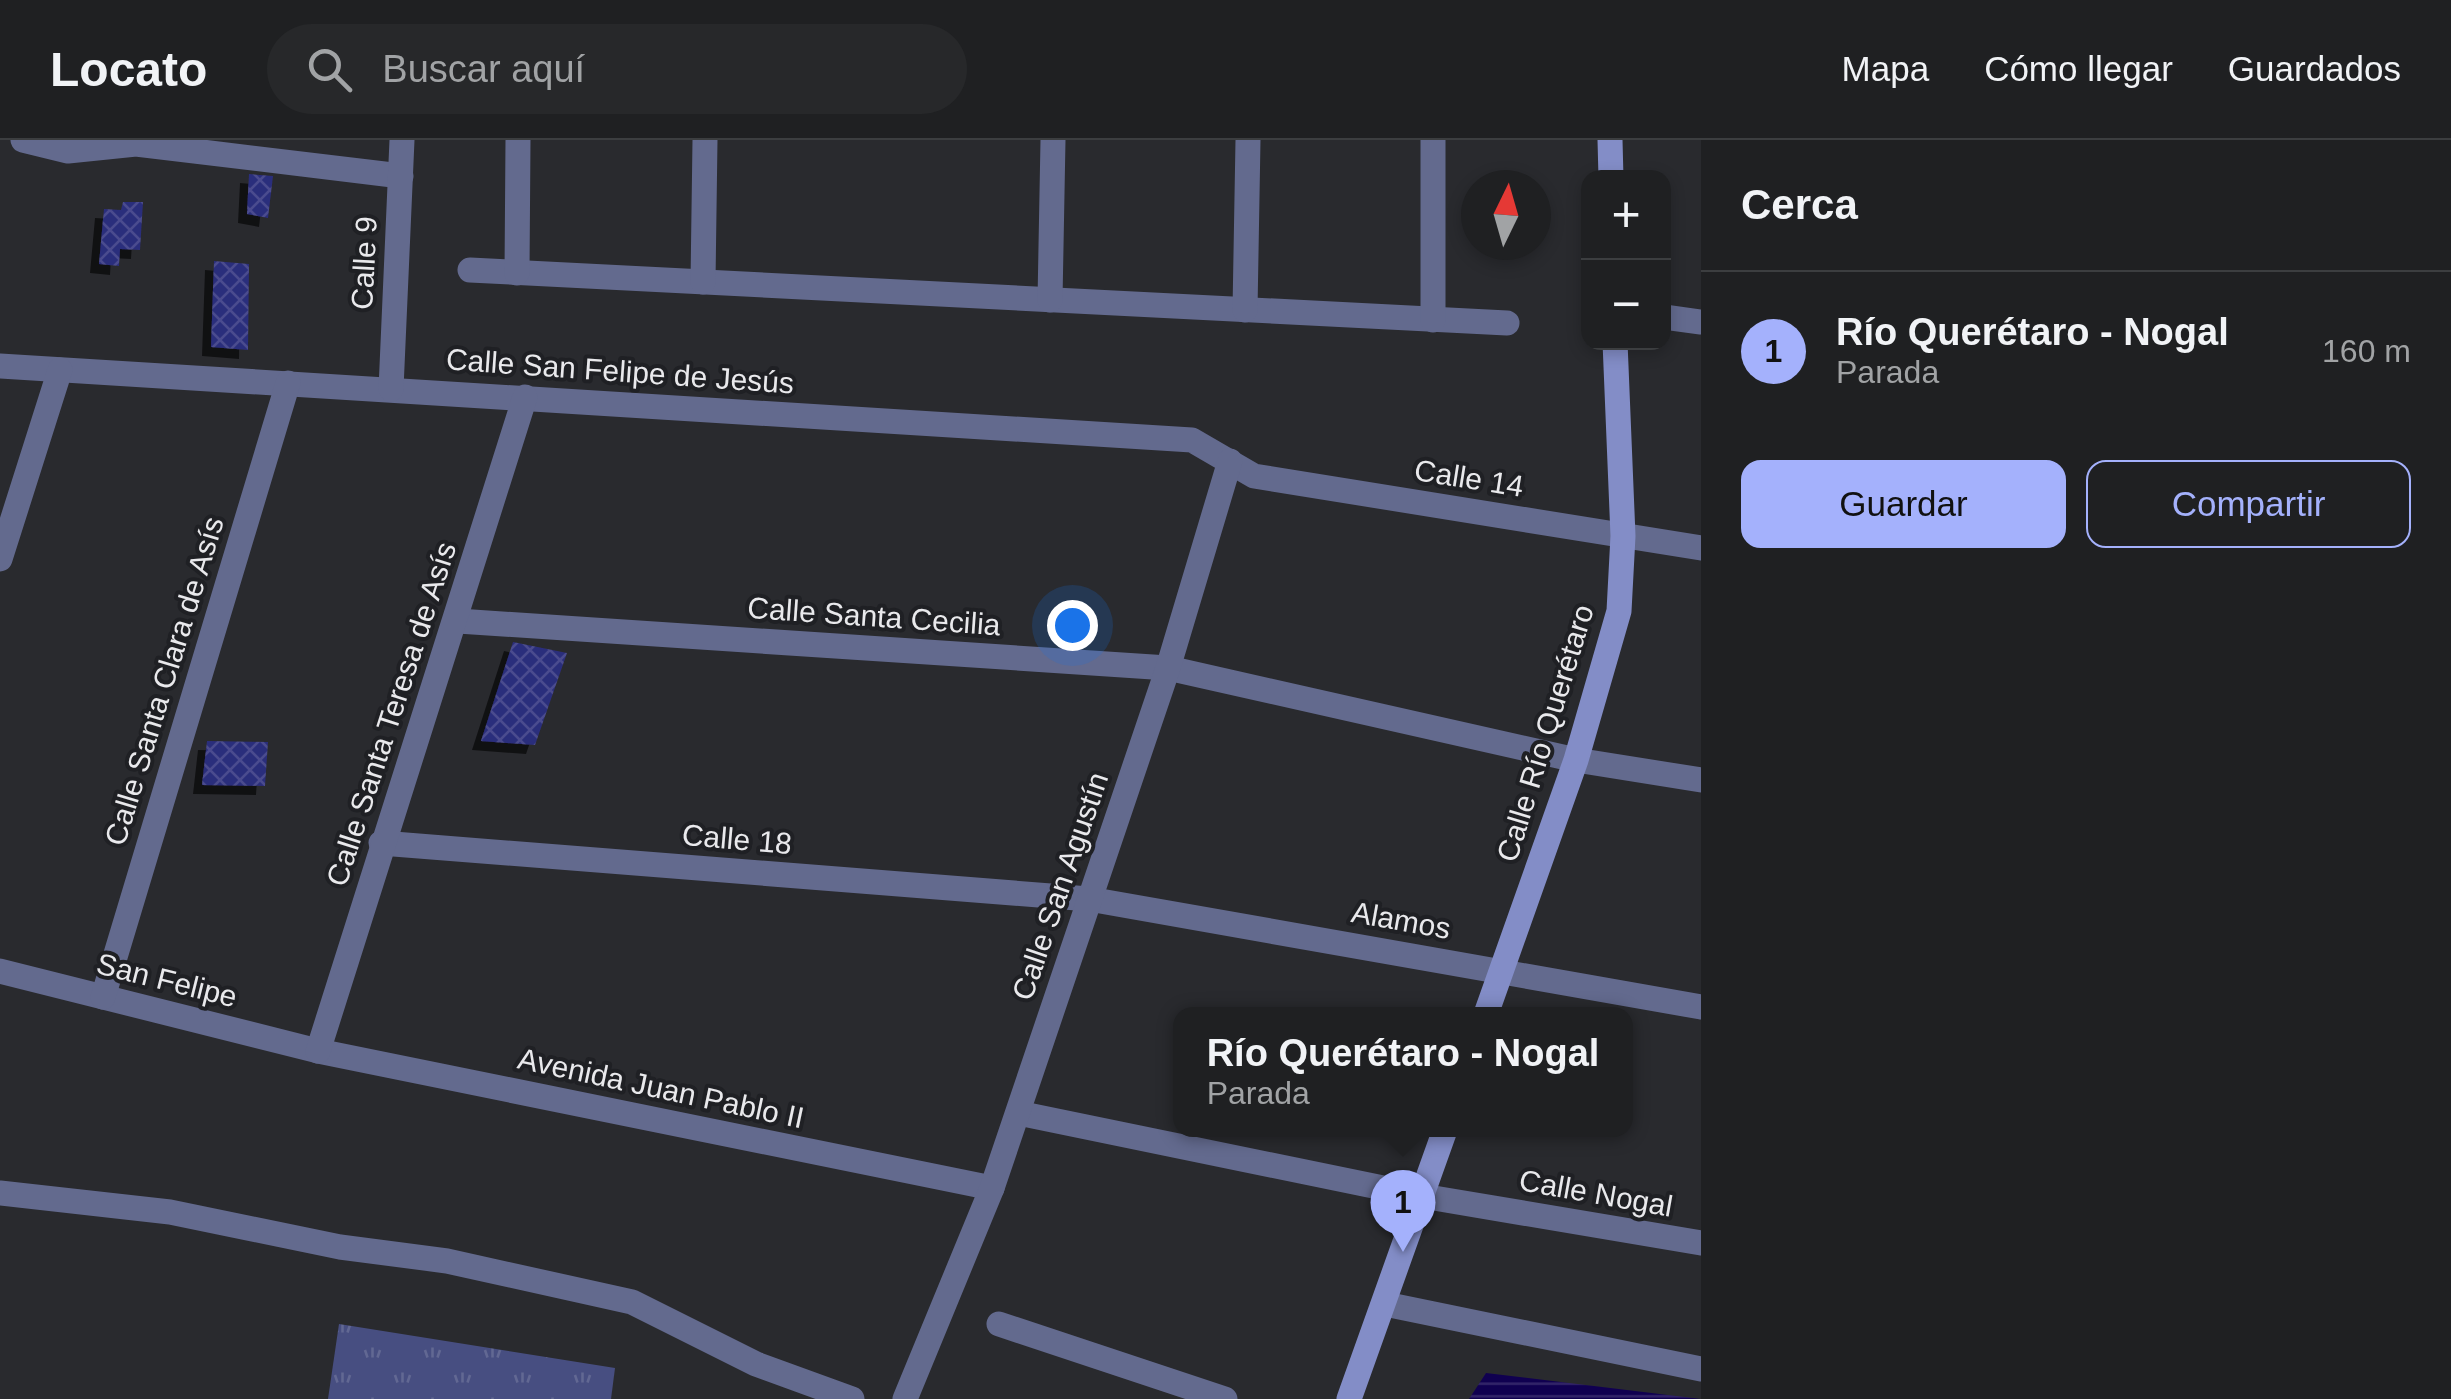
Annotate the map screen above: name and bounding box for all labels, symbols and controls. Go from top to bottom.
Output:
search box [267,24,967,114]
icon: search [302,42,357,97]
text: Locato [50,43,207,96]
text: Buscar aquí [382,48,585,90]
text: Mapa [1842,49,1929,88]
text: Cómo llegar [1984,49,2173,88]
text: Guardados [2228,49,2401,88]
north arrow [1461,170,1551,260]
map controls [1581,170,1671,350]
button: + [1581,170,1671,260]
text: Cerca [1741,181,1858,228]
street label: Calle 9 [345,216,383,310]
button: − [1581,260,1671,350]
text: Río Querétaro - Nogal [1836,311,2229,353]
text: 1 [1765,333,1782,369]
text: 160 m [2322,333,2411,369]
street label: Calle San Felipe de Jesús [445,342,795,400]
text: Parada [1836,354,1939,390]
street label: Calle 14 [1412,453,1526,503]
button: Guardar [1741,460,2066,548]
button: Compartir [2086,460,2411,548]
street label: Calle Santa Clara de Asís [98,513,230,849]
street label: Calle Santa Teresa de Asís [320,538,462,890]
street label: Calle Santa Cecilia [746,591,1002,641]
your location [1047,600,1098,651]
street label: Calle Río Querétaro [1490,601,1600,865]
street label: Calle San Agustín [1006,768,1114,1004]
street label: Calle 18 [681,818,793,860]
street label: Alamos [1349,895,1453,945]
street label: San Felipe [93,947,241,1013]
popup [1173,1007,1633,1137]
text: Río Querétaro - Nogal [1207,1032,1599,1074]
street label: Avenida Juan Pablo II [515,1042,807,1134]
text: Parada [1207,1075,1310,1111]
street label: Calle Nogal [1517,1163,1675,1223]
pin: 1 [1370,1170,1436,1252]

